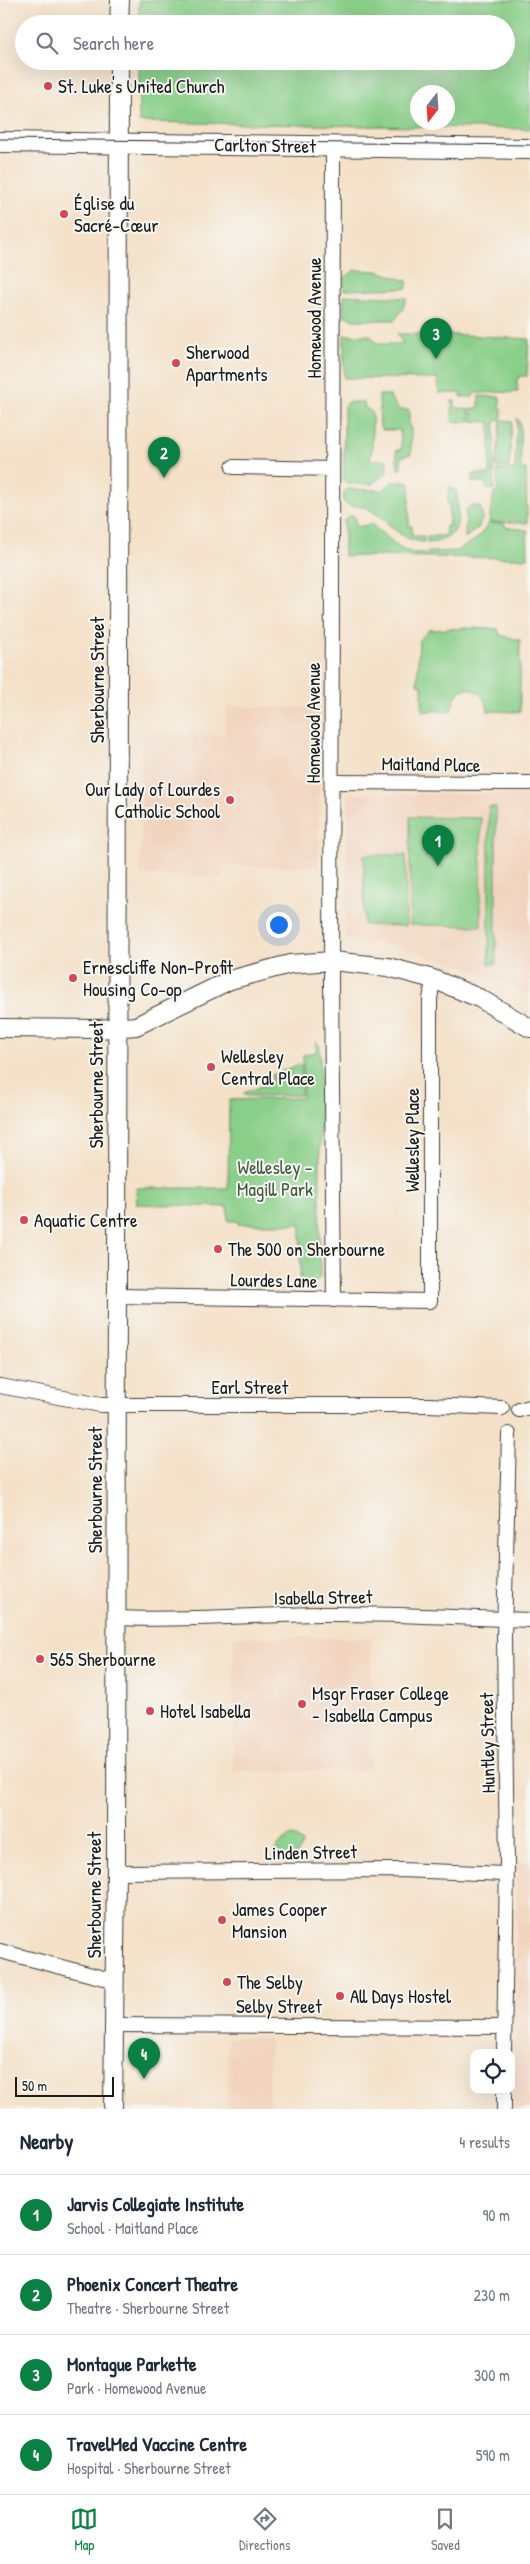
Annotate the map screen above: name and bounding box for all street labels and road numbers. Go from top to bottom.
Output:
street label: Carlton Street [214,131,316,159]
street label: Homewood Avenue [301,257,327,379]
street label: Sherbourne Street [84,616,110,743]
street label: Homewood Avenue [300,662,326,784]
street label: Maitland Place [381,750,481,778]
street label: Sherbourne Street [83,1021,109,1148]
street label: Wellesley Place [399,1088,425,1192]
street label: Lourdes Lane [230,1266,318,1294]
street label: Earl Street [212,1374,289,1400]
street label: Sherbourne Street [82,1426,108,1553]
street label: Isabella Street [273,1583,373,1611]
street label: Huntley Street [473,1692,501,1794]
street label: Sherbourne Street [81,1831,107,1958]
street label: Linden Street [265,1838,358,1866]
street label: Selby Street [236,1993,322,2019]

